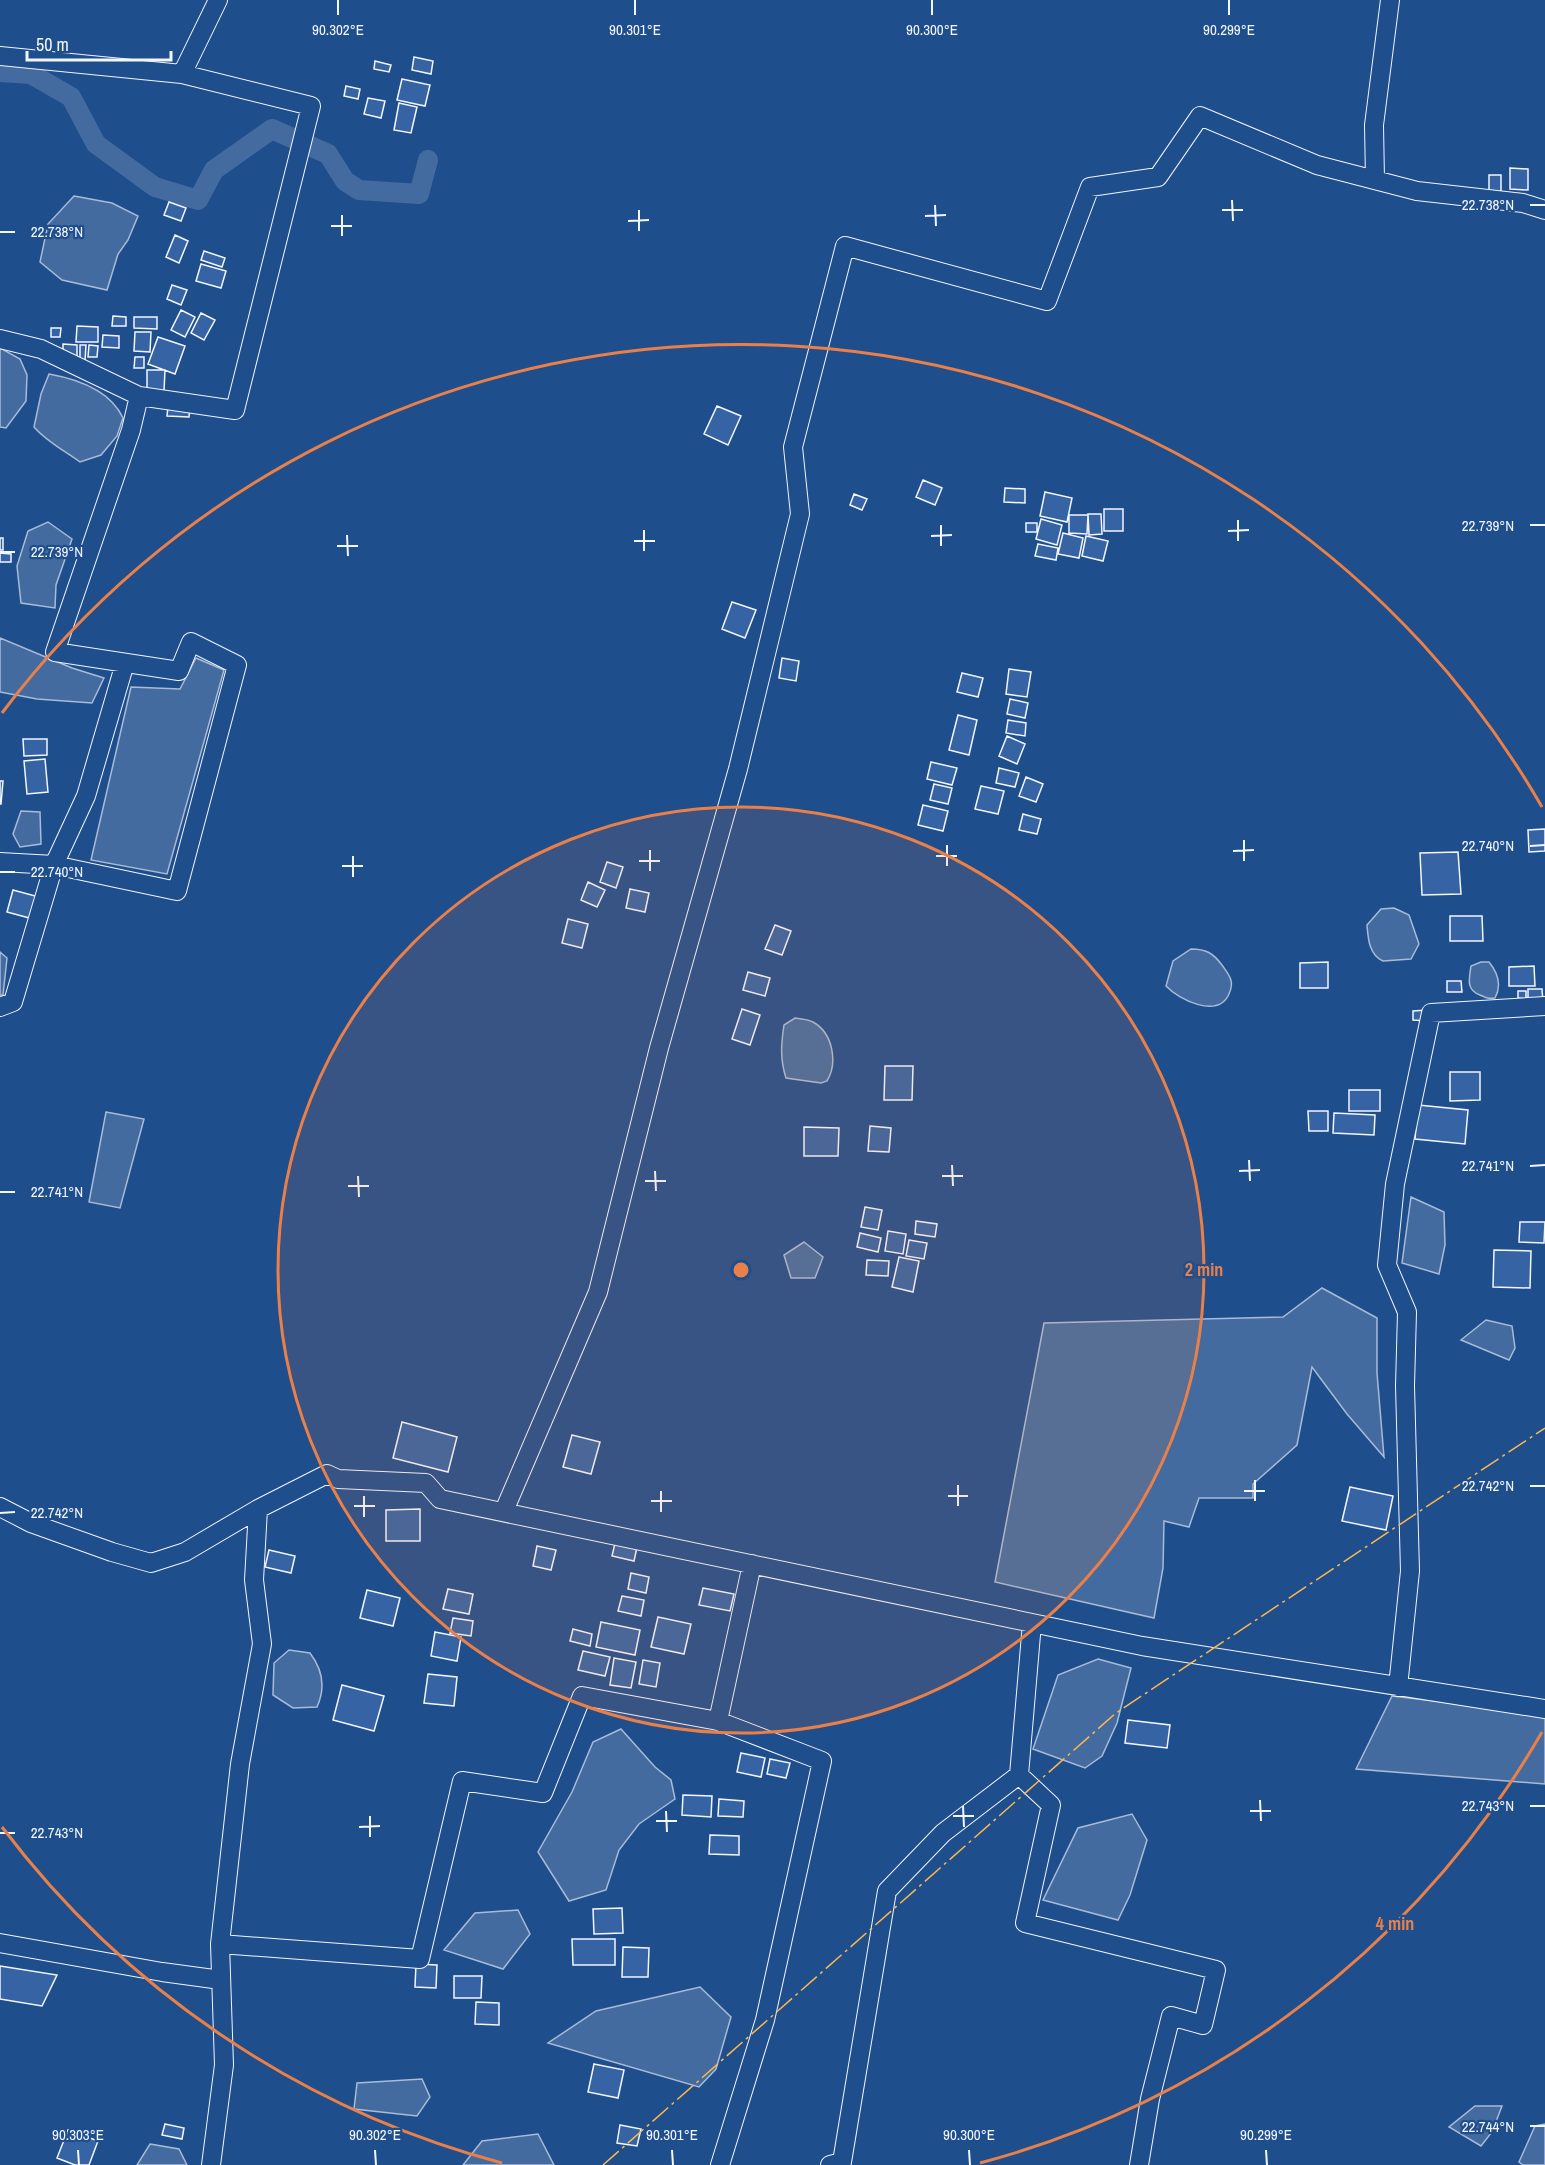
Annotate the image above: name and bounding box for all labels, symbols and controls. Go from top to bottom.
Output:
text: 90.302°E [312,19,364,40]
text: 90.301°E [609,19,661,40]
text: 90.300°E [906,19,958,40]
text: 90.299°E [1203,19,1255,40]
scale bar [27,24,171,62]
text: 50 m [36,32,69,57]
text: 22.738°N [1462,194,1514,215]
text: 22.738°N [31,221,83,242]
text: 22.739°N [1462,515,1514,536]
text: 22.739°N [31,541,83,562]
text: 22.740°N [1462,835,1514,856]
text: 22.740°N [31,861,83,882]
text: 22.741°N [1462,1155,1514,1176]
text: 22.741°N [31,1181,83,1202]
text: 2 min [1185,1257,1223,1282]
centre of rings [731,1260,751,1280]
text: 22.742°N [1462,1475,1514,1496]
text: 22.742°N [31,1502,83,1523]
text: 22.743°N [1462,1795,1514,1816]
text: 22.743°N [31,1822,83,1843]
text: 4 min [1376,1911,1414,1936]
text: 22.744°N [1462,2116,1514,2137]
text: 90.303°E [52,2124,104,2145]
text: 90.302°E [349,2124,401,2145]
text: 90.301°E [646,2124,698,2145]
text: 90.300°E [943,2124,995,2145]
text: 90.299°E [1240,2124,1292,2145]

